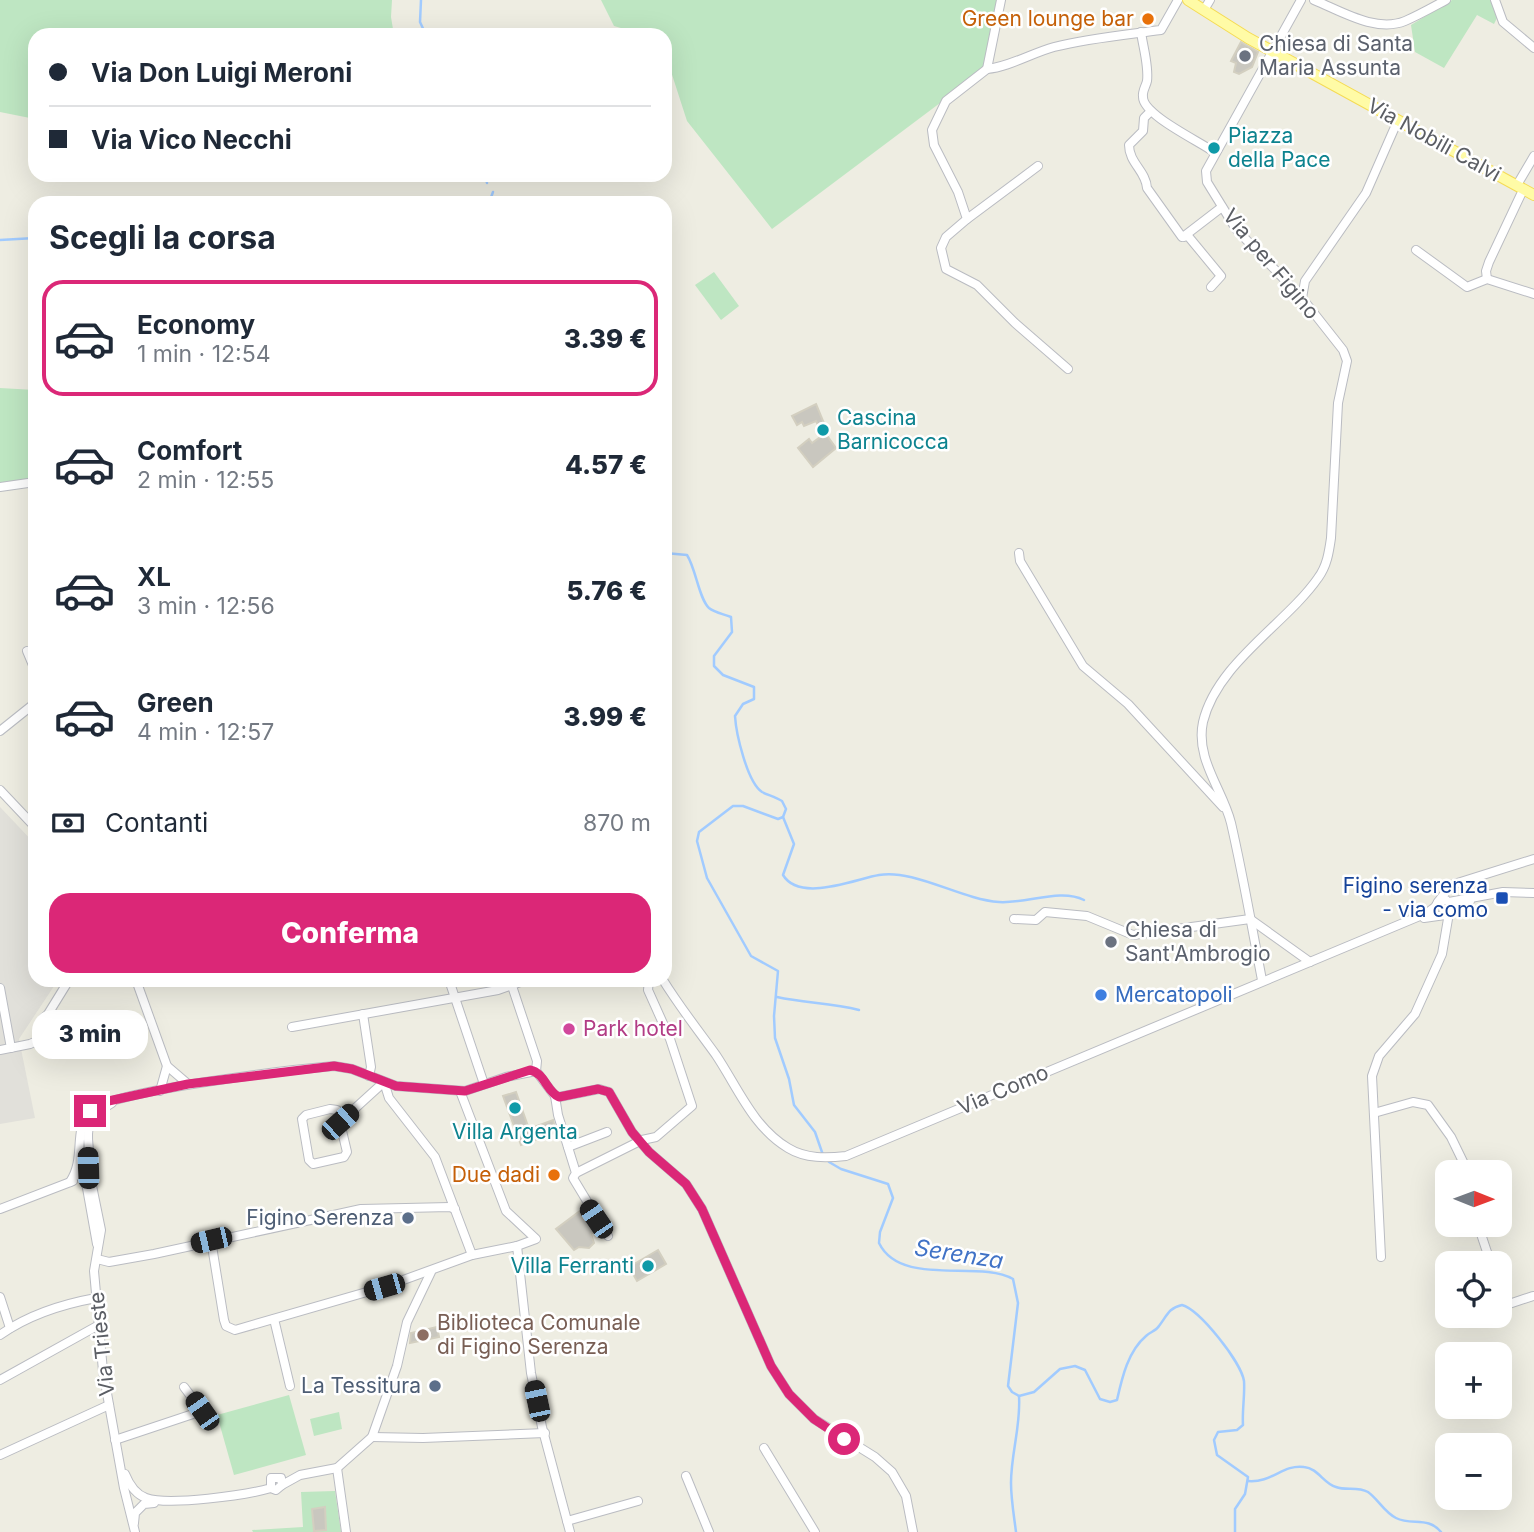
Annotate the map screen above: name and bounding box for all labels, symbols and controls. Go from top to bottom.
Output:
place label: Green lounge bar [962,6,1134,31]
marker: Green lounge bar [1140,11,1156,27]
place label: Chiesa di Santa Maria Assunta [1259,31,1413,80]
marker: Chiesa di Santa Maria Assunta [1237,48,1253,64]
text: Via Don Luigi Meroni [91,57,352,88]
street label: Via Nobili Calvi [1363,93,1505,187]
place label: Piazza della Pace [1228,123,1330,172]
text: Via Vico Necchi [91,124,292,155]
marker: Piazza della Pace [1206,140,1222,156]
street label: Via per Figino [1218,203,1325,324]
text: Scegli la corsa [49,218,276,257]
icon: car [53,307,116,370]
text: Economy [137,309,255,340]
text: 3.39 € [564,323,647,354]
text: 1 min · 12:54 [137,340,271,368]
place label: Cascina Barnicocca [837,405,949,454]
marker: Cascina Barnicocca [815,422,831,438]
icon: car [53,433,116,496]
text: Comfort [137,435,242,466]
text: 4.57 € [565,449,647,480]
text: 2 min · 12:55 [137,466,274,494]
icon: car [53,559,116,622]
text: XL [137,561,171,592]
text: 5.76 € [566,575,647,606]
text: 3 min · 12:56 [137,592,275,620]
icon: car [53,685,116,748]
text: Green [137,687,214,718]
text: 3.99 € [564,701,647,732]
text: 4 min · 12:57 [137,718,274,746]
icon: cash [49,804,87,842]
text: Contanti [105,807,208,838]
text: 870 m [583,809,651,837]
place label: Figino serenza - via como [1343,873,1488,922]
marker: Figino serenza - via como [1494,890,1510,906]
button: Conferma [49,893,651,973]
place label: Chiesa di Sant'Ambrogio [1125,917,1271,966]
marker: Chiesa di Sant'Ambrogio [1103,934,1119,950]
place label: Mercatopoli [1115,982,1233,1007]
marker: Mercatopoli [1093,987,1109,1003]
callout: 3 min [32,1010,148,1058]
place label: Park hotel [583,1016,683,1041]
text: 3 min [59,1020,121,1048]
marker: Park hotel [561,1021,577,1037]
street label: Via Como [954,1059,1052,1120]
route end [74,1095,106,1127]
car [318,1100,363,1144]
marker: Villa Argenta [507,1100,523,1116]
place label: Villa Argenta [452,1119,578,1144]
car [77,1147,100,1189]
north arrow [1435,1160,1512,1237]
map controls [1435,1160,1512,1510]
place label: Due dadi [452,1162,540,1187]
marker: Due dadi [546,1167,562,1183]
car [576,1196,617,1242]
place label: Figino Serenza [246,1205,394,1230]
marker: Figino Serenza [400,1210,416,1226]
car [189,1225,234,1255]
water label: Serenza [913,1233,1005,1275]
button: locate [1435,1251,1512,1328]
place label: Villa Ferranti [510,1253,634,1278]
marker: Villa Ferranti [640,1258,656,1274]
car [361,1271,408,1303]
street label: Via Trieste [84,1290,119,1398]
place label: Biblioteca Comunale di Figino Serenza [437,1310,641,1359]
marker: Biblioteca Comunale di Figino Serenza [415,1327,431,1343]
button: + [1435,1342,1512,1419]
place label: La Tessitura [301,1373,421,1398]
marker: La Tessitura [427,1378,443,1394]
car [523,1378,552,1424]
car [182,1388,223,1434]
route start [828,1423,860,1455]
button: − [1435,1433,1512,1510]

